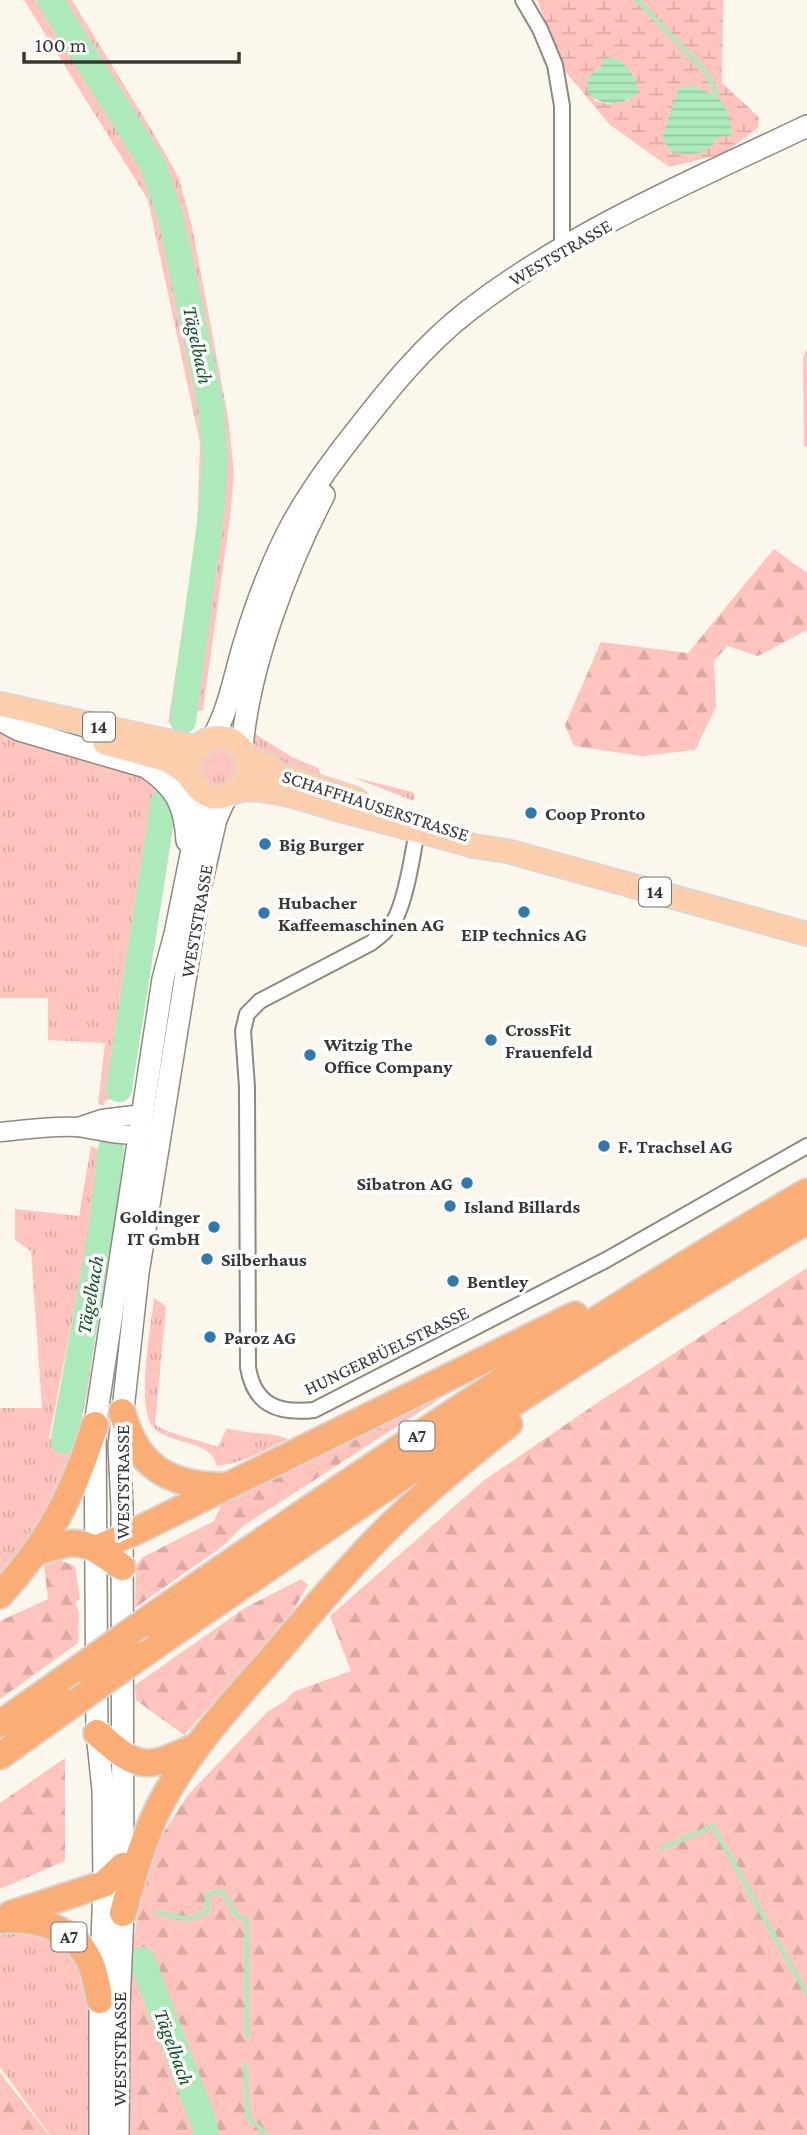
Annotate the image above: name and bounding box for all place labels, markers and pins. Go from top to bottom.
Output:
place label: Coop Pronto [545,803,645,824]
marker: Coop Pronto [523,805,539,821]
place label: Big Burger [279,834,364,855]
marker: Big Burger [257,836,273,852]
place label: Hubacher Kaffeemaschinen AG [278,892,445,935]
marker: EIP technics AG [516,904,532,920]
marker: Hubacher Kaffeemaschinen AG [256,905,272,921]
place label: EIP technics AG [461,924,587,945]
place label: CrossFit Frauenfeld [505,1019,593,1062]
marker: CrossFit Frauenfeld [483,1032,499,1048]
place label: Witzig The Office Company [323,1034,453,1077]
marker: Witzig The Office Company [302,1047,318,1063]
place label: F. Trachsel AG [618,1136,733,1157]
marker: F. Trachsel AG [596,1138,612,1154]
place label: Sibatron AG [357,1173,453,1194]
marker: Sibatron AG [459,1175,475,1191]
place label: Island Billards [464,1196,580,1217]
marker: Island Billards [442,1198,458,1214]
place label: Goldinger IT GmbH [120,1206,200,1249]
marker: Goldinger IT GmbH [206,1219,222,1235]
place label: Silberhaus [221,1249,307,1270]
marker: Silberhaus [199,1251,215,1267]
place label: Bentley [467,1271,529,1292]
marker: Bentley [445,1273,461,1289]
place label: Paroz AG [224,1327,296,1348]
marker: Paroz AG [202,1329,218,1345]

